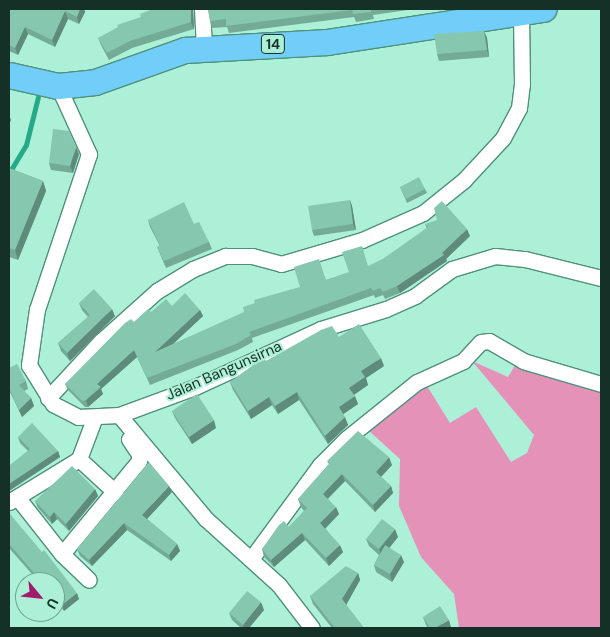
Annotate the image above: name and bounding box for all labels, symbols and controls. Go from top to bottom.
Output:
road number: 14 [260,33,286,56]
street label: Jalan Bangunsirna [163,337,285,405]
north arrow [15,572,65,622]
text: U [42,595,63,612]

